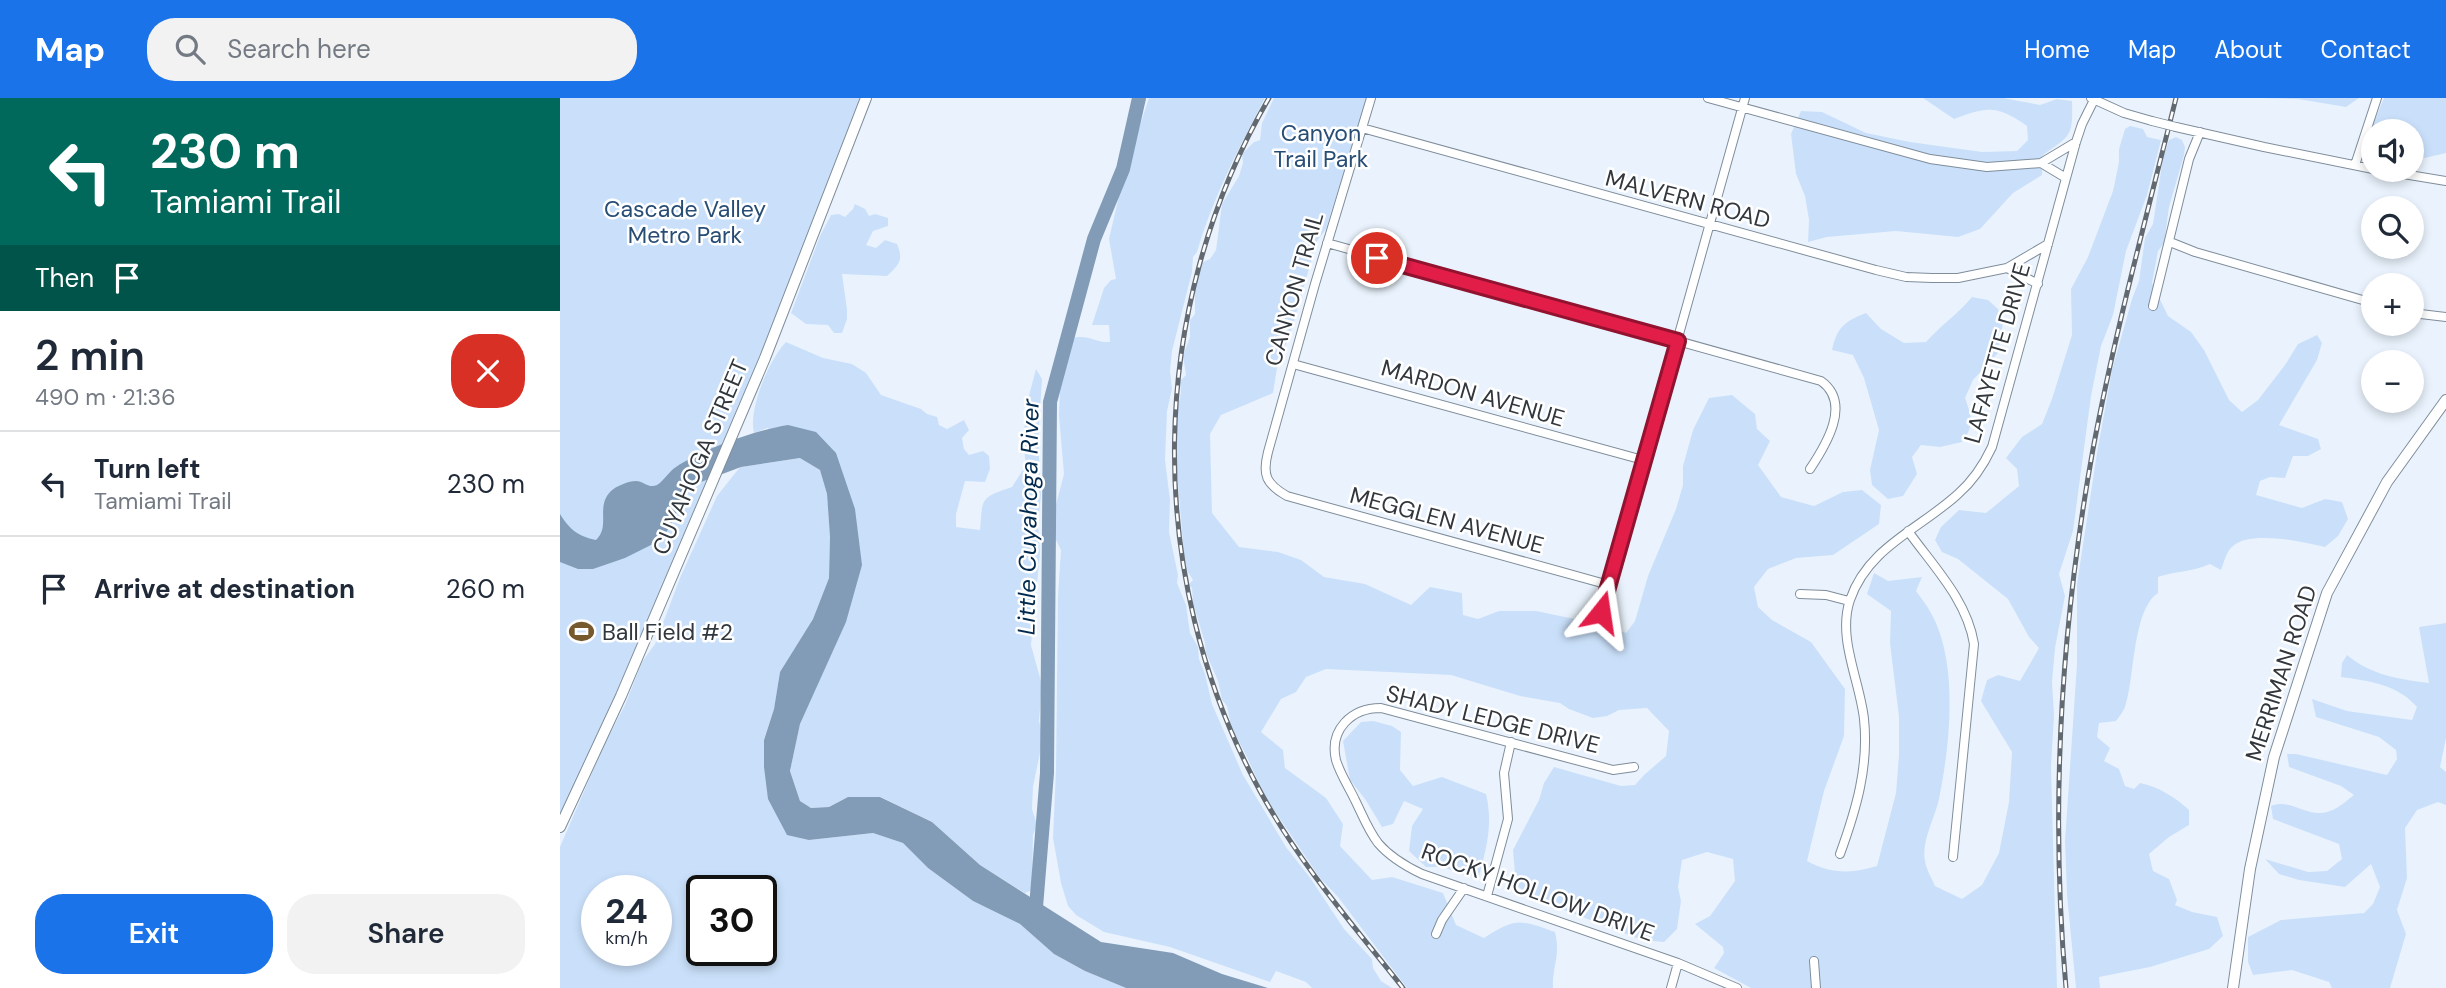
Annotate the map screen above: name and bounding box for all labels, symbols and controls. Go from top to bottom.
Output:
search box [147,18,637,81]
text: Map [35,28,105,71]
icon: search [171,30,209,68]
text: Search here [227,32,371,66]
text: Home [2024,34,2090,65]
text: Map [2128,34,2176,65]
text: About [2214,34,2283,65]
text: Contact [2321,34,2411,65]
park label: Canyon Trail Park [1274,118,1369,174]
text: 230 m [150,119,300,183]
map controls [2361,119,2424,413]
button: sound [2361,119,2424,182]
icon: left [35,126,126,217]
street label: MALVERN ROAD [1602,163,1774,235]
text: Tamiami Trail [150,181,342,223]
park label: Cascade Valley Metro Park [604,194,766,250]
button: search [2361,196,2424,259]
street label: CANYON TRAIL [1258,209,1330,369]
pin [1347,228,1407,288]
icon: arrive [1358,239,1396,277]
icon: arrive [108,259,146,297]
street label: LAFAYETTE DRIVE [1957,259,2037,447]
text: Then [35,261,94,295]
button: + [2361,273,2424,336]
text: 2 min [35,328,145,383]
button: close [451,334,525,408]
button: − [2361,350,2424,413]
street label: MARDON AVENUE [1378,352,1568,434]
street label: CUYAHOGA STREET [645,355,755,559]
text: 490 m · 21:36 [35,382,176,412]
water label: Little Cuyahoga River [1010,397,1046,635]
text: Turn left [94,452,201,486]
icon: left [35,465,73,503]
text: 230 m [447,467,525,501]
street label: MEGGLEN AVENUE [1347,480,1547,560]
text: Tamiami Trail [94,486,232,516]
icon: arrive [35,570,73,608]
text: Arrive at destination [94,572,355,606]
text: 260 m [446,572,525,606]
position arrow [1564,575,1638,649]
street label: MERRIMAN ROAD [2238,581,2324,765]
place label: Ball Field #2 [602,617,733,647]
sports icon: Ball Field #2 [568,618,596,646]
street label: SHADY LEDGE DRIVE [1383,678,1603,760]
street label: ROCKY HOLLOW DRIVE [1417,836,1659,948]
speed limit sign: 30 [686,875,777,966]
text: 24 [605,888,648,934]
button: Exit [35,894,273,974]
button: Share [287,894,525,974]
text: km/h [605,926,648,950]

